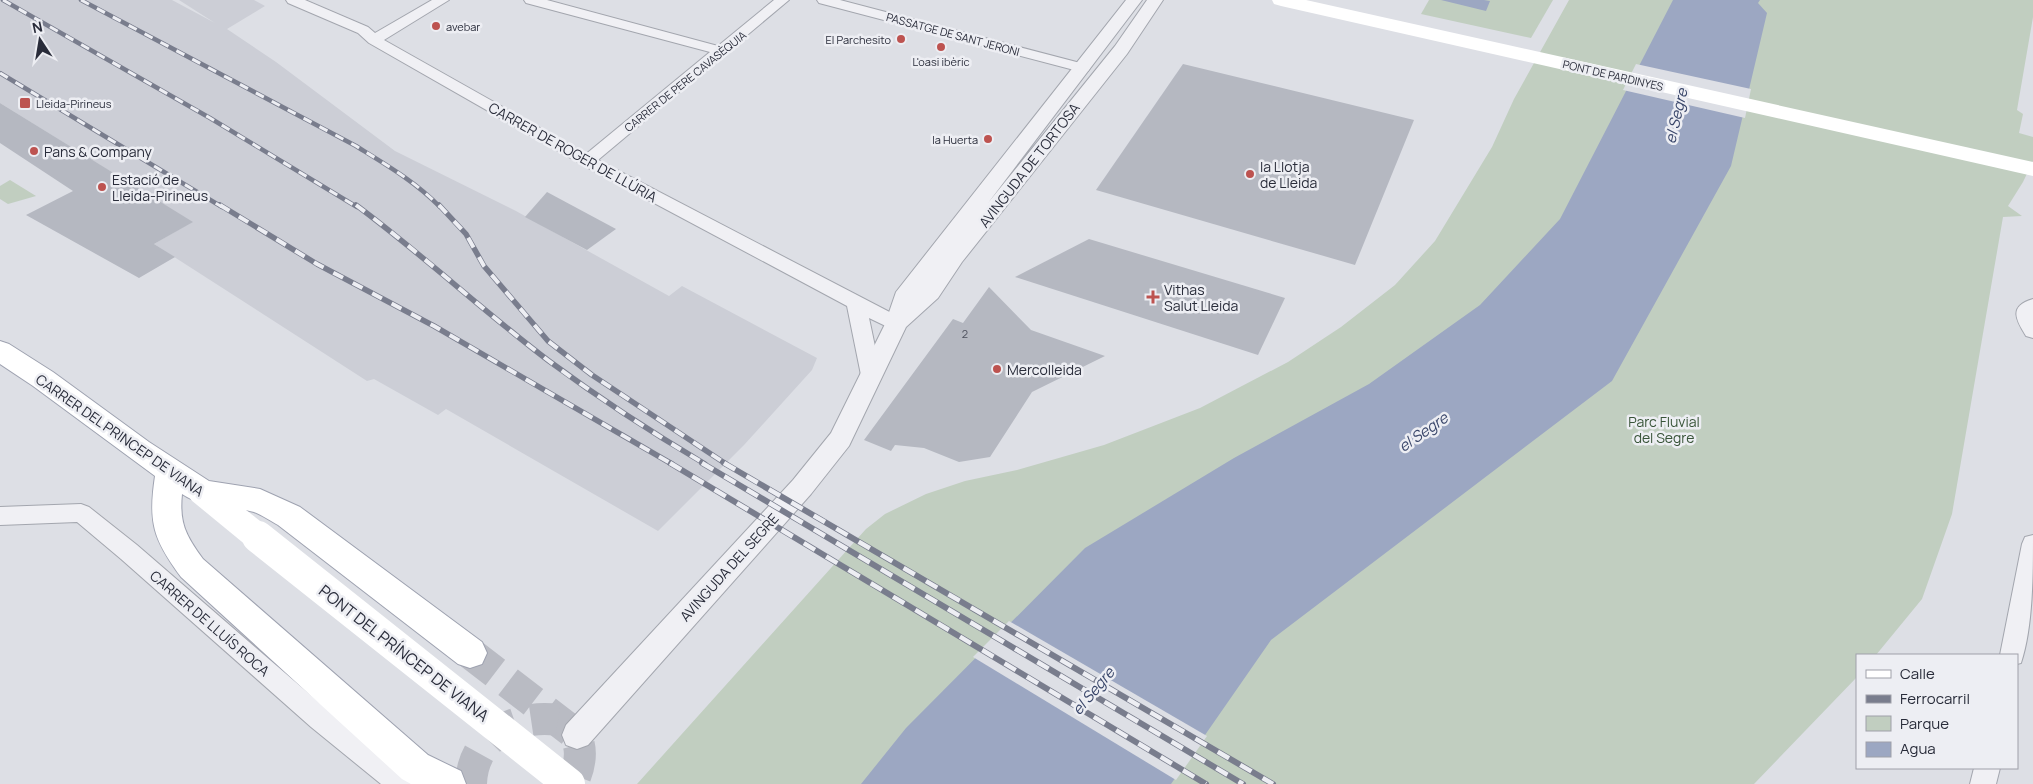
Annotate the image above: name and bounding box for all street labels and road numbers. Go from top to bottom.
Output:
street label: PASSATGE DE SANT JERONI [885,9,1021,59]
street label: CARRER DE PERE CAVASÈQUIA [621,27,749,135]
street label: PONT DE PARDINYES [1561,56,1665,94]
street label: CARRER DE ROGER DE LLÚRIA [485,98,661,206]
street label: AVINGUDA DE TORTOSA [974,99,1084,231]
street label: CARRER DEL PRINCEP DE VIANA [32,370,208,501]
street label: AVINGUDA DEL SEGRE [675,509,783,625]
street label: CARRER DE LLUÍS ROCA [146,566,274,680]
street label: PONT DEL PRÍNCEP DE VIANA [314,580,494,726]

